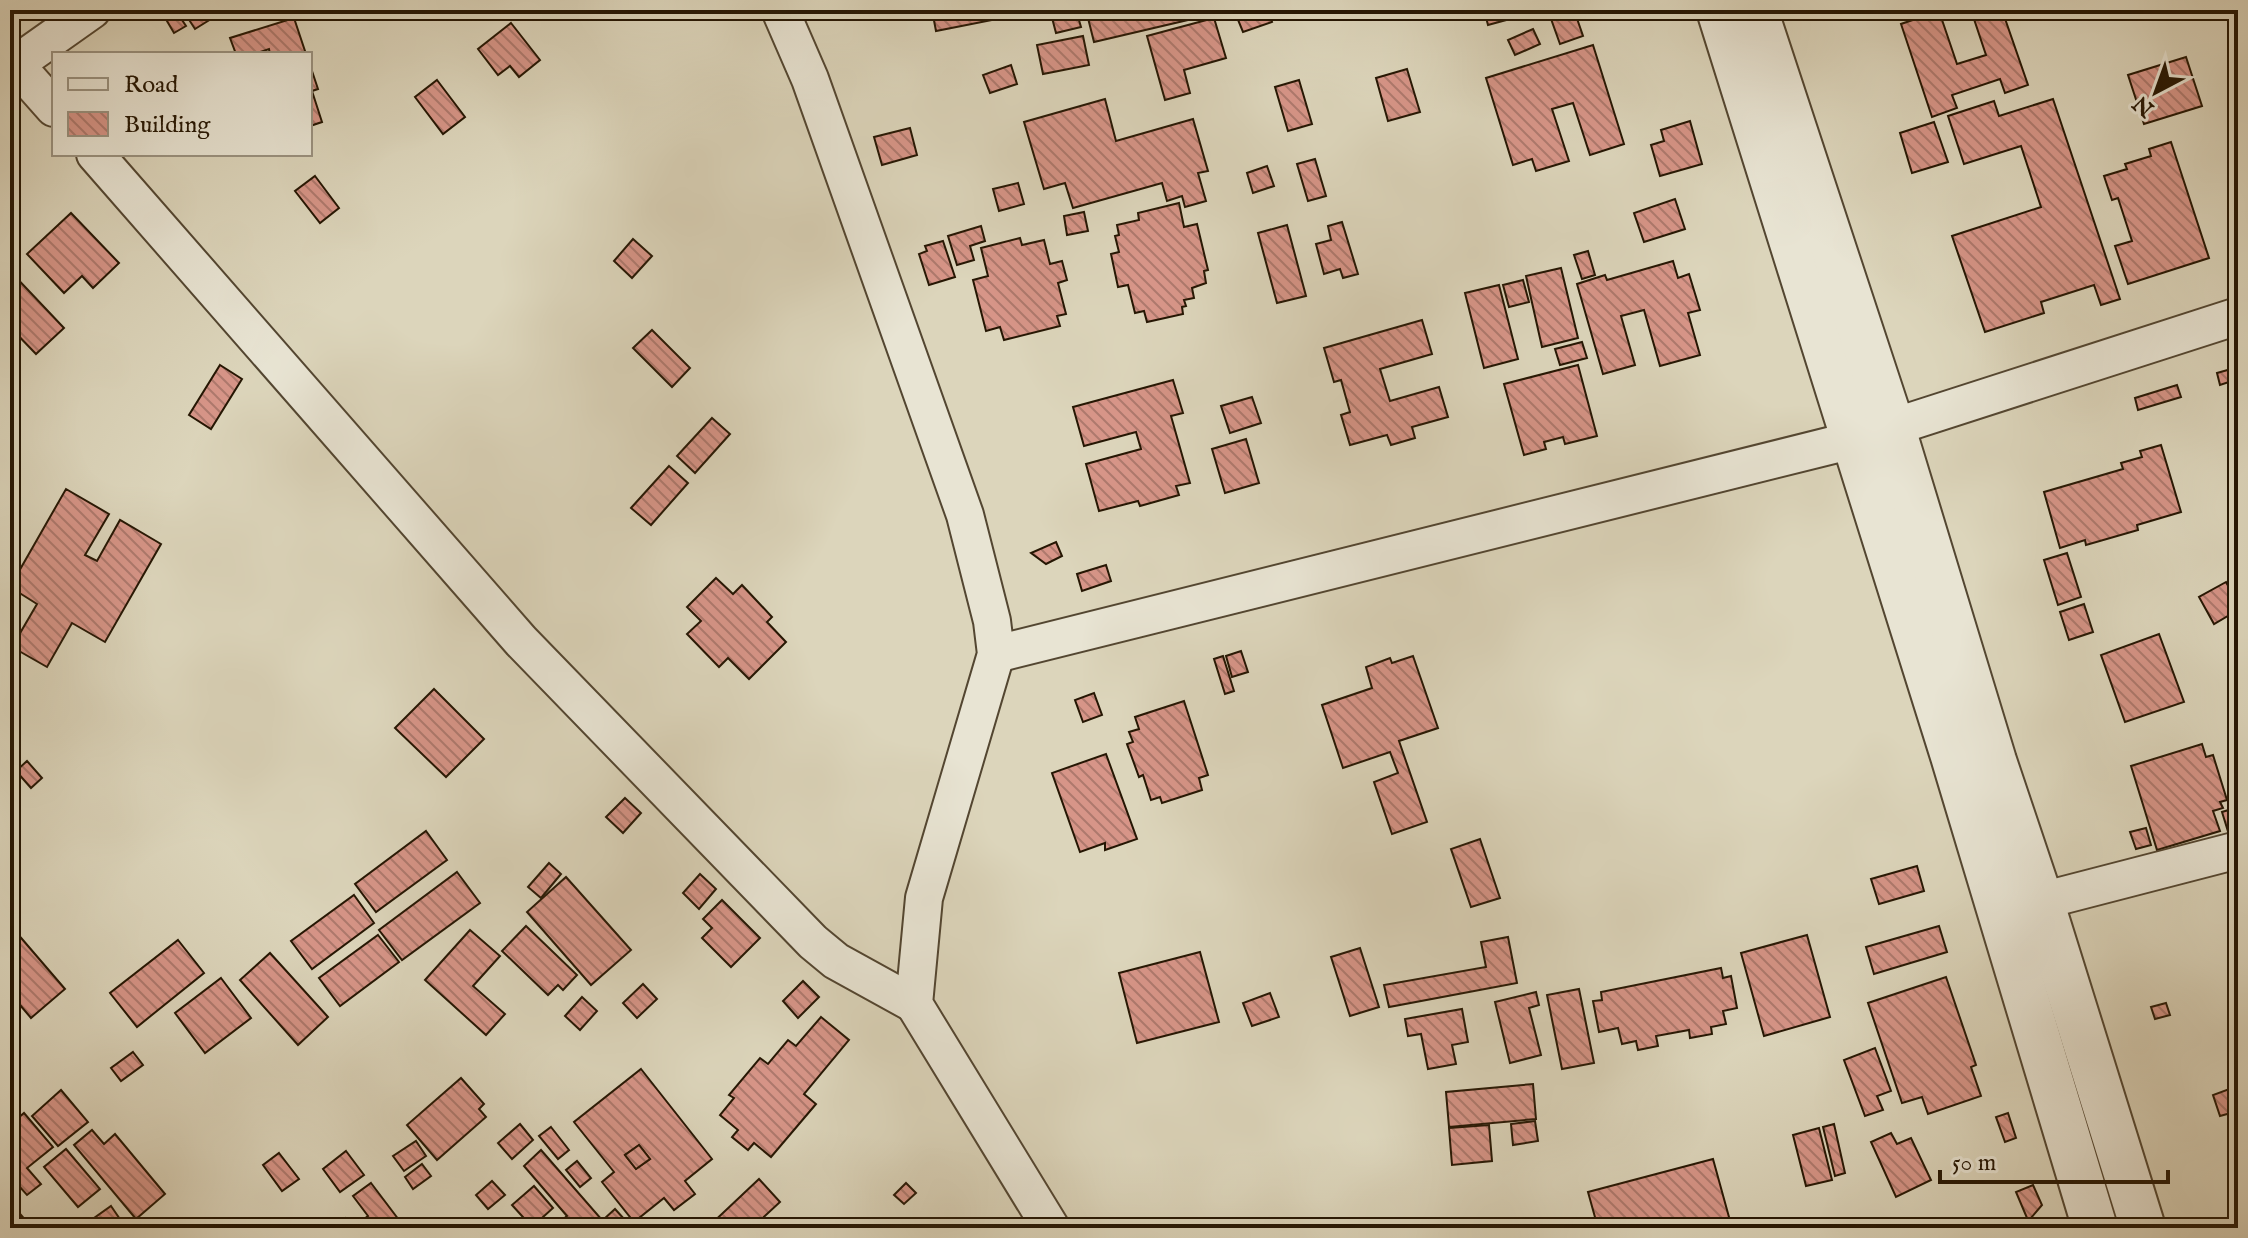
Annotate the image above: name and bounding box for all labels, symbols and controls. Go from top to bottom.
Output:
legend [52,52,312,156]
north arrow [2116,52,2196,132]
text: Road [124,70,178,101]
text: N [2128,89,2161,123]
text: Building [124,110,211,141]
scale bar [1940,1134,2168,1184]
text: 50 m [1952,1148,1996,1179]

